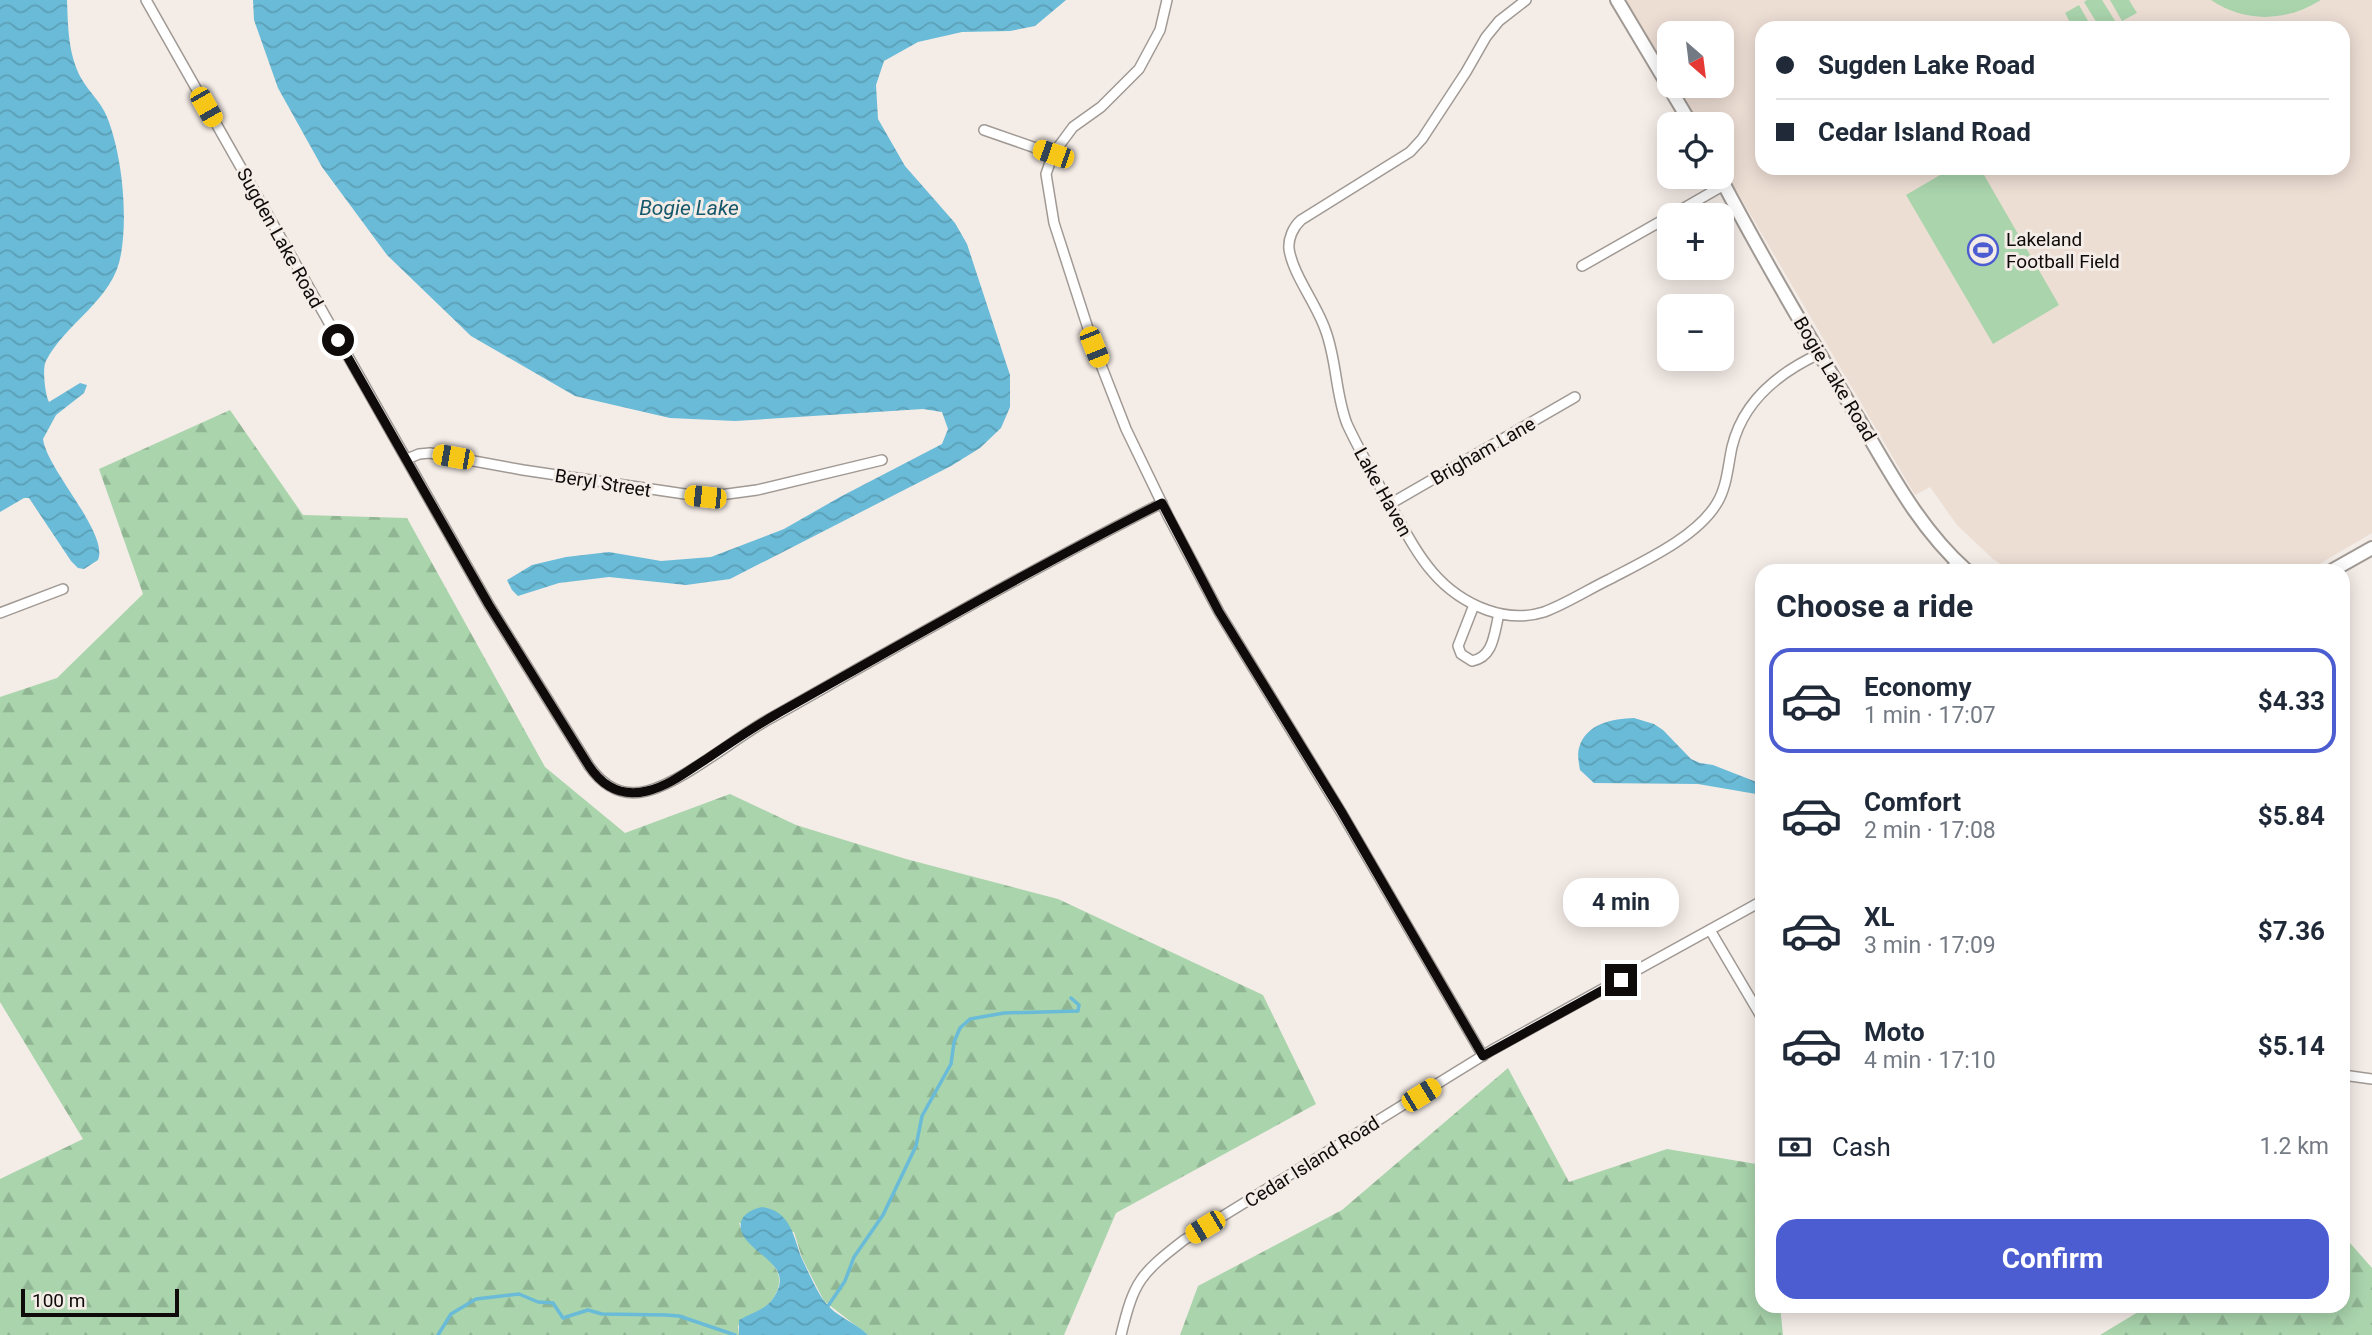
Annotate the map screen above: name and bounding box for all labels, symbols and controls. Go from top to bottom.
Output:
north arrow [1657,21,1734,98]
map controls [1657,21,1734,371]
text: Sugden Lake Road [1818,50,2035,80]
car [187,84,226,130]
button: locate [1657,112,1734,189]
text: Cedar Island Road [1818,117,2031,147]
car [1030,137,1077,171]
street label: Sugden Lake Road [232,164,328,312]
water label: Bogie Lake [639,196,739,220]
button: + [1657,203,1734,280]
place label: Lakeland Football Field [2006,228,2120,273]
sports icon: Lakeland Football Field [1966,233,2000,267]
button: − [1657,294,1734,371]
street label: Bogie Lake Road [1789,313,1881,445]
route start [322,324,354,356]
car [1077,324,1112,370]
street label: Brigham Lane [1427,412,1539,490]
car [431,443,476,471]
street label: Lake Haven [1349,443,1417,541]
street label: Beryl Street [553,464,653,502]
car [684,484,727,510]
text: Choose a ride [1776,587,1973,625]
icon: car [1780,669,1843,732]
text: Economy [1864,672,1971,702]
text: $4.33 [2258,686,2325,716]
text: 1 min · 17:07 [1864,702,1996,729]
icon: car [1780,784,1843,847]
text: Comfort [1864,787,1961,817]
text: $5.84 [2258,801,2325,831]
text: 2 min · 17:08 [1864,817,1996,844]
callout: 4 min [1563,878,1679,928]
text: 4 min [1592,889,1650,916]
icon: car [1780,899,1843,962]
text: XL [1864,902,1895,932]
text: $7.36 [2258,916,2325,946]
text: 3 min · 17:09 [1864,932,1996,959]
route end [1605,964,1637,996]
icon: car [1780,1014,1843,1077]
text: Moto [1864,1017,1925,1047]
text: $5.14 [2258,1031,2325,1061]
text: 4 min · 17:10 [1864,1047,1996,1074]
car [1398,1075,1445,1115]
street label: Cedar Island Road [1241,1111,1383,1213]
icon: cash [1776,1128,1814,1166]
text: Cash [1832,1132,1891,1162]
text: 1.2 km [2260,1133,2329,1160]
car [1182,1207,1229,1247]
button: Confirm [1776,1219,2329,1299]
scale bar [21,1286,178,1318]
text: 100 m [32,1289,85,1312]

